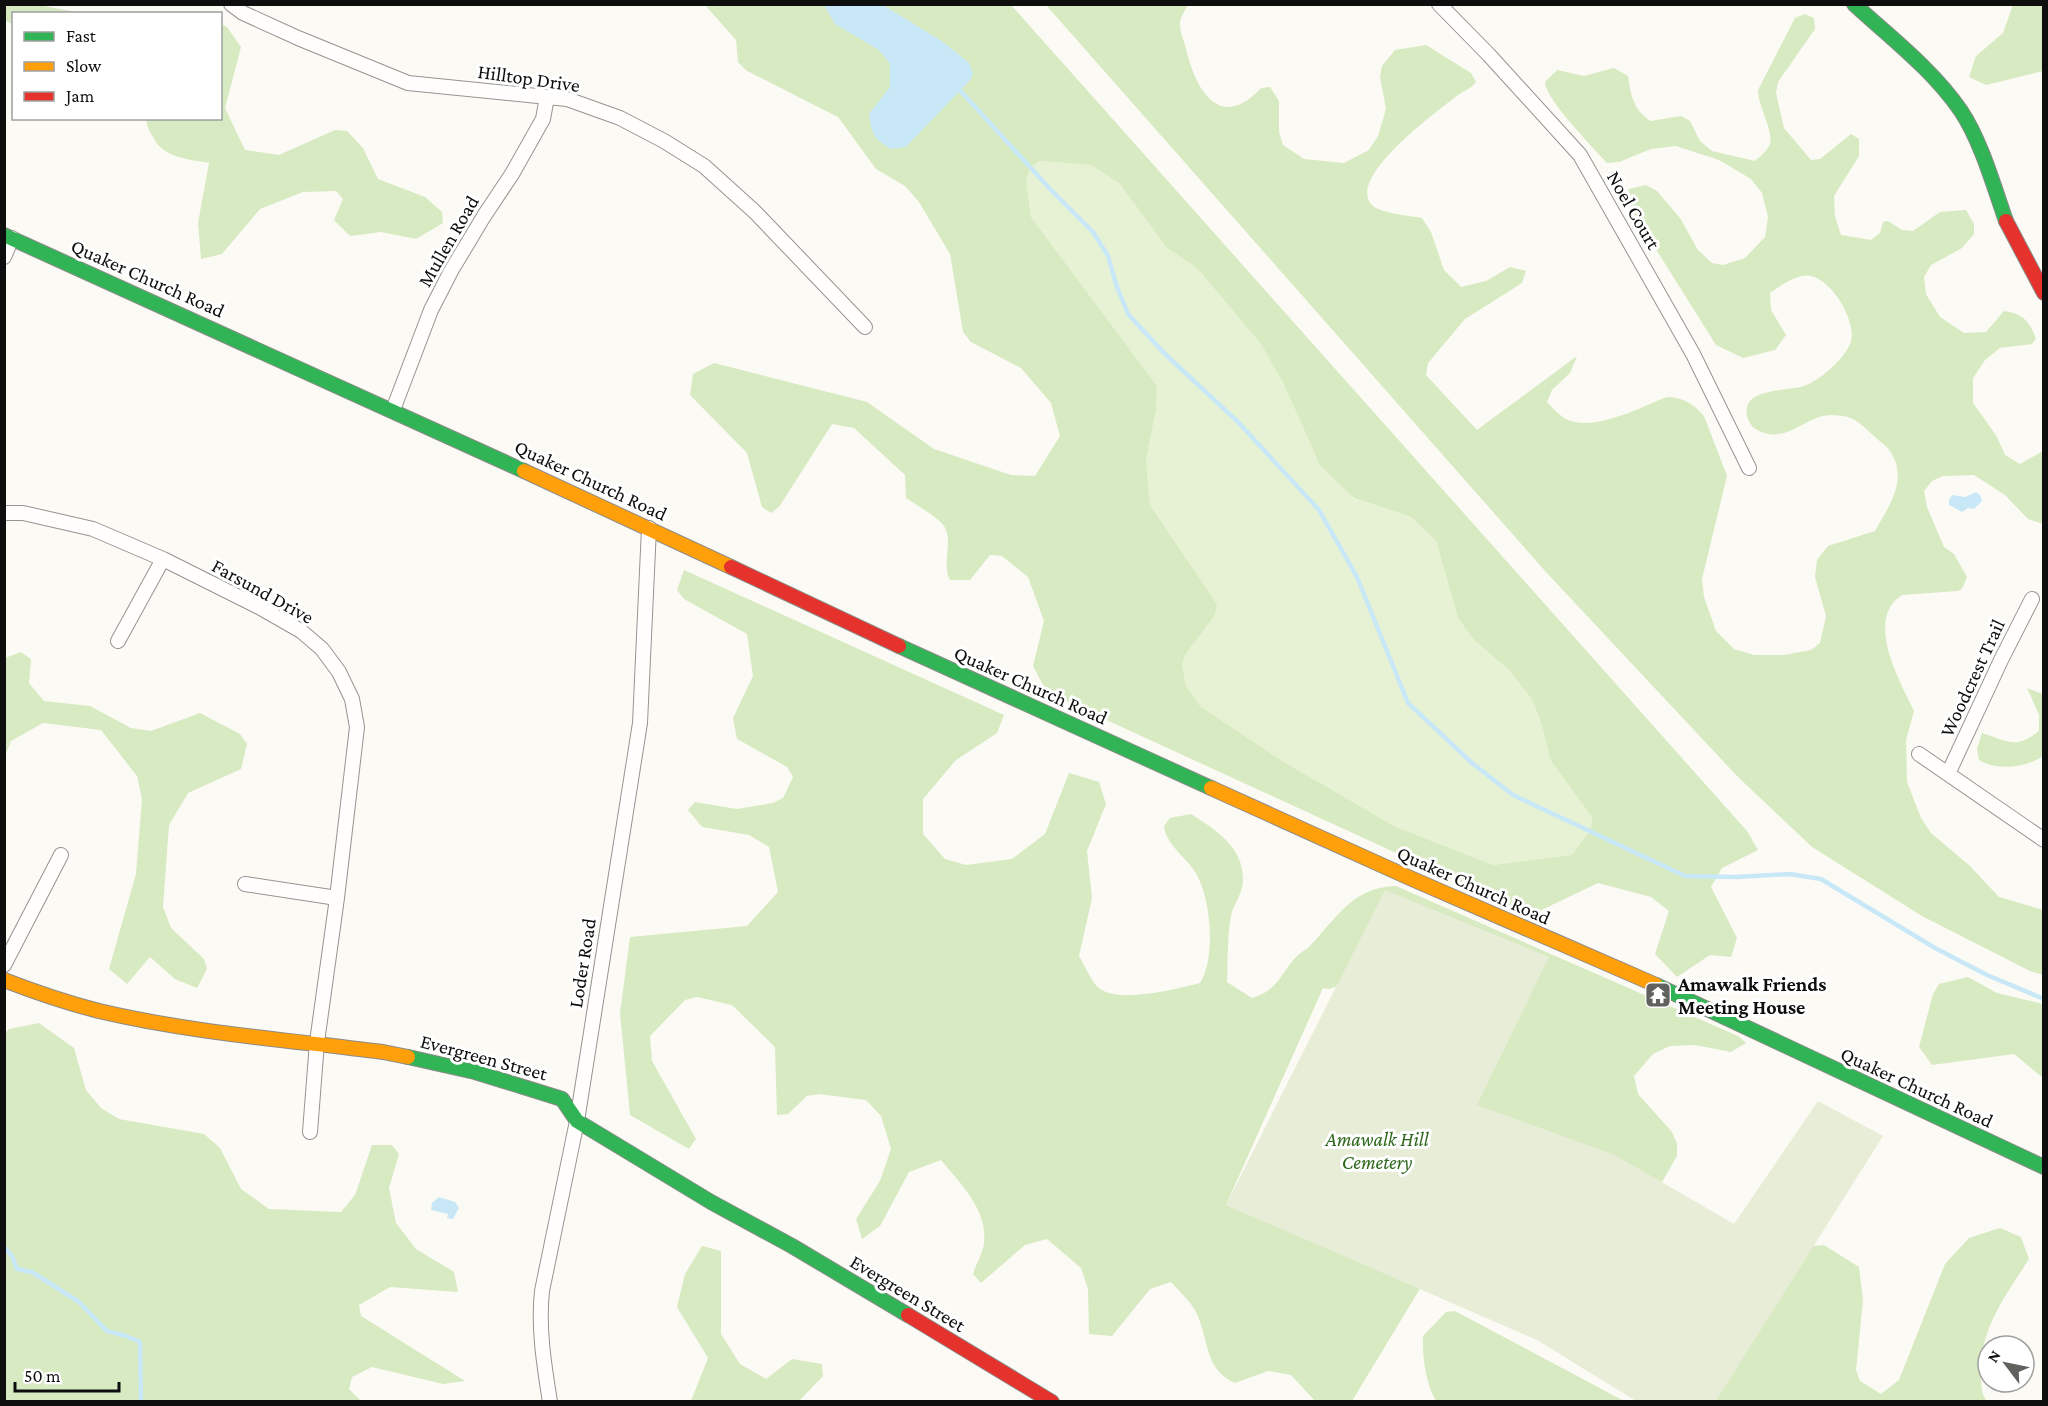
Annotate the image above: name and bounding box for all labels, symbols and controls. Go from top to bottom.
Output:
legend [12,12,222,120]
text: Fast [66,26,97,46]
text: Slow [66,56,102,76]
street label: Hilltop Drive [476,60,582,97]
text: Jam [64,86,95,106]
street label: Noel Court [1603,167,1665,253]
street label: Mullen Road [413,191,483,290]
street label: Quaker Church Road [68,234,228,322]
street label: Quaker Church Road [511,435,671,525]
street label: Farsund Drive [208,554,318,628]
street label: Woodcrest Trail [1935,616,2009,740]
street label: Quaker Church Road [951,641,1111,729]
street label: Quaker Church Road [1394,841,1554,929]
street label: Loder Road [564,916,600,1009]
place label: Amawalk Friends Meeting House [1677,973,1826,1018]
temple icon: Amawalk Friends Meeting House [1643,980,1673,1010]
street label: Evergreen Street [418,1030,550,1086]
street label: Quaker Church Road [1837,1042,1997,1132]
park label: Amawalk Hill Cemetery [1324,1128,1430,1174]
street label: Evergreen Street [846,1250,970,1337]
north arrow [1976,1334,2036,1394]
text: N [1984,1347,2004,1365]
scale bar [15,1355,118,1393]
text: 50 m [24,1366,61,1386]

